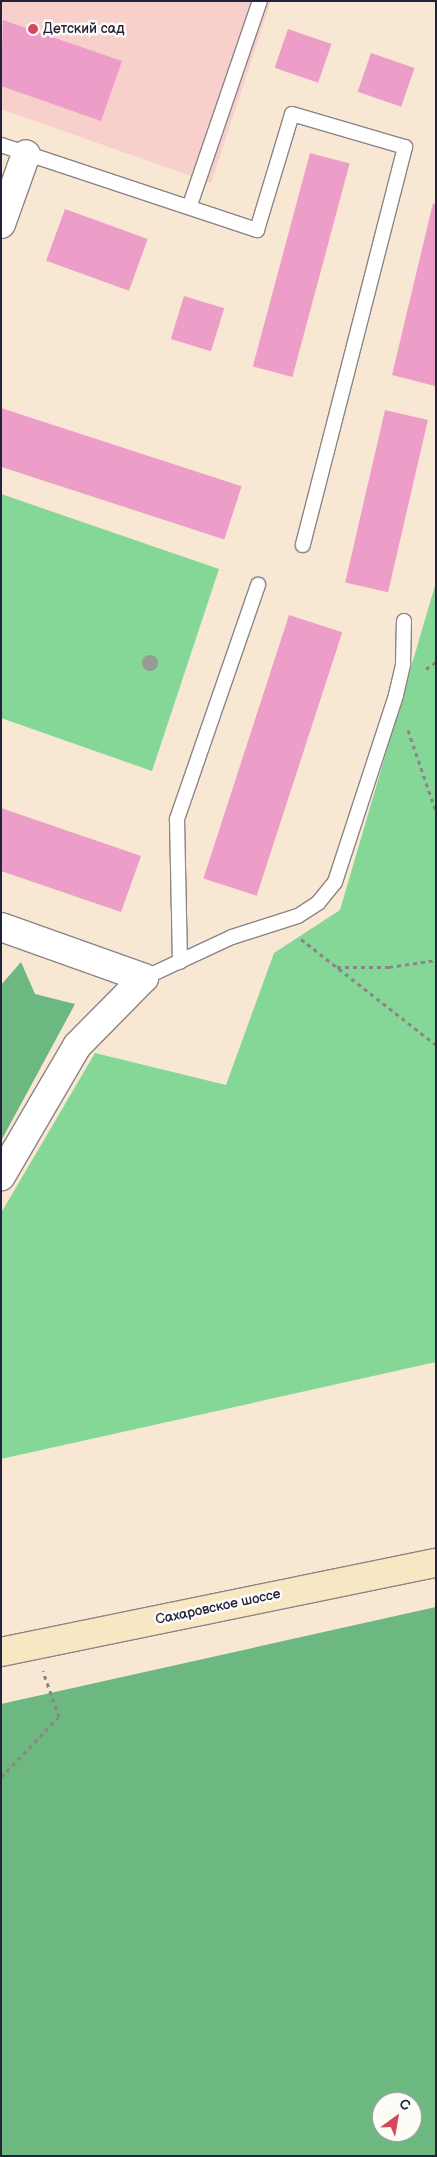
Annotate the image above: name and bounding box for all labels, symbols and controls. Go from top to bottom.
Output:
place label: Детский сад [43,21,125,37]
marker: Детский сад [27,23,39,35]
street label: Сахаровское шоссе [154,1586,282,1628]
north arrow [372,2092,422,2142]
text: С [396,2095,413,2114]

